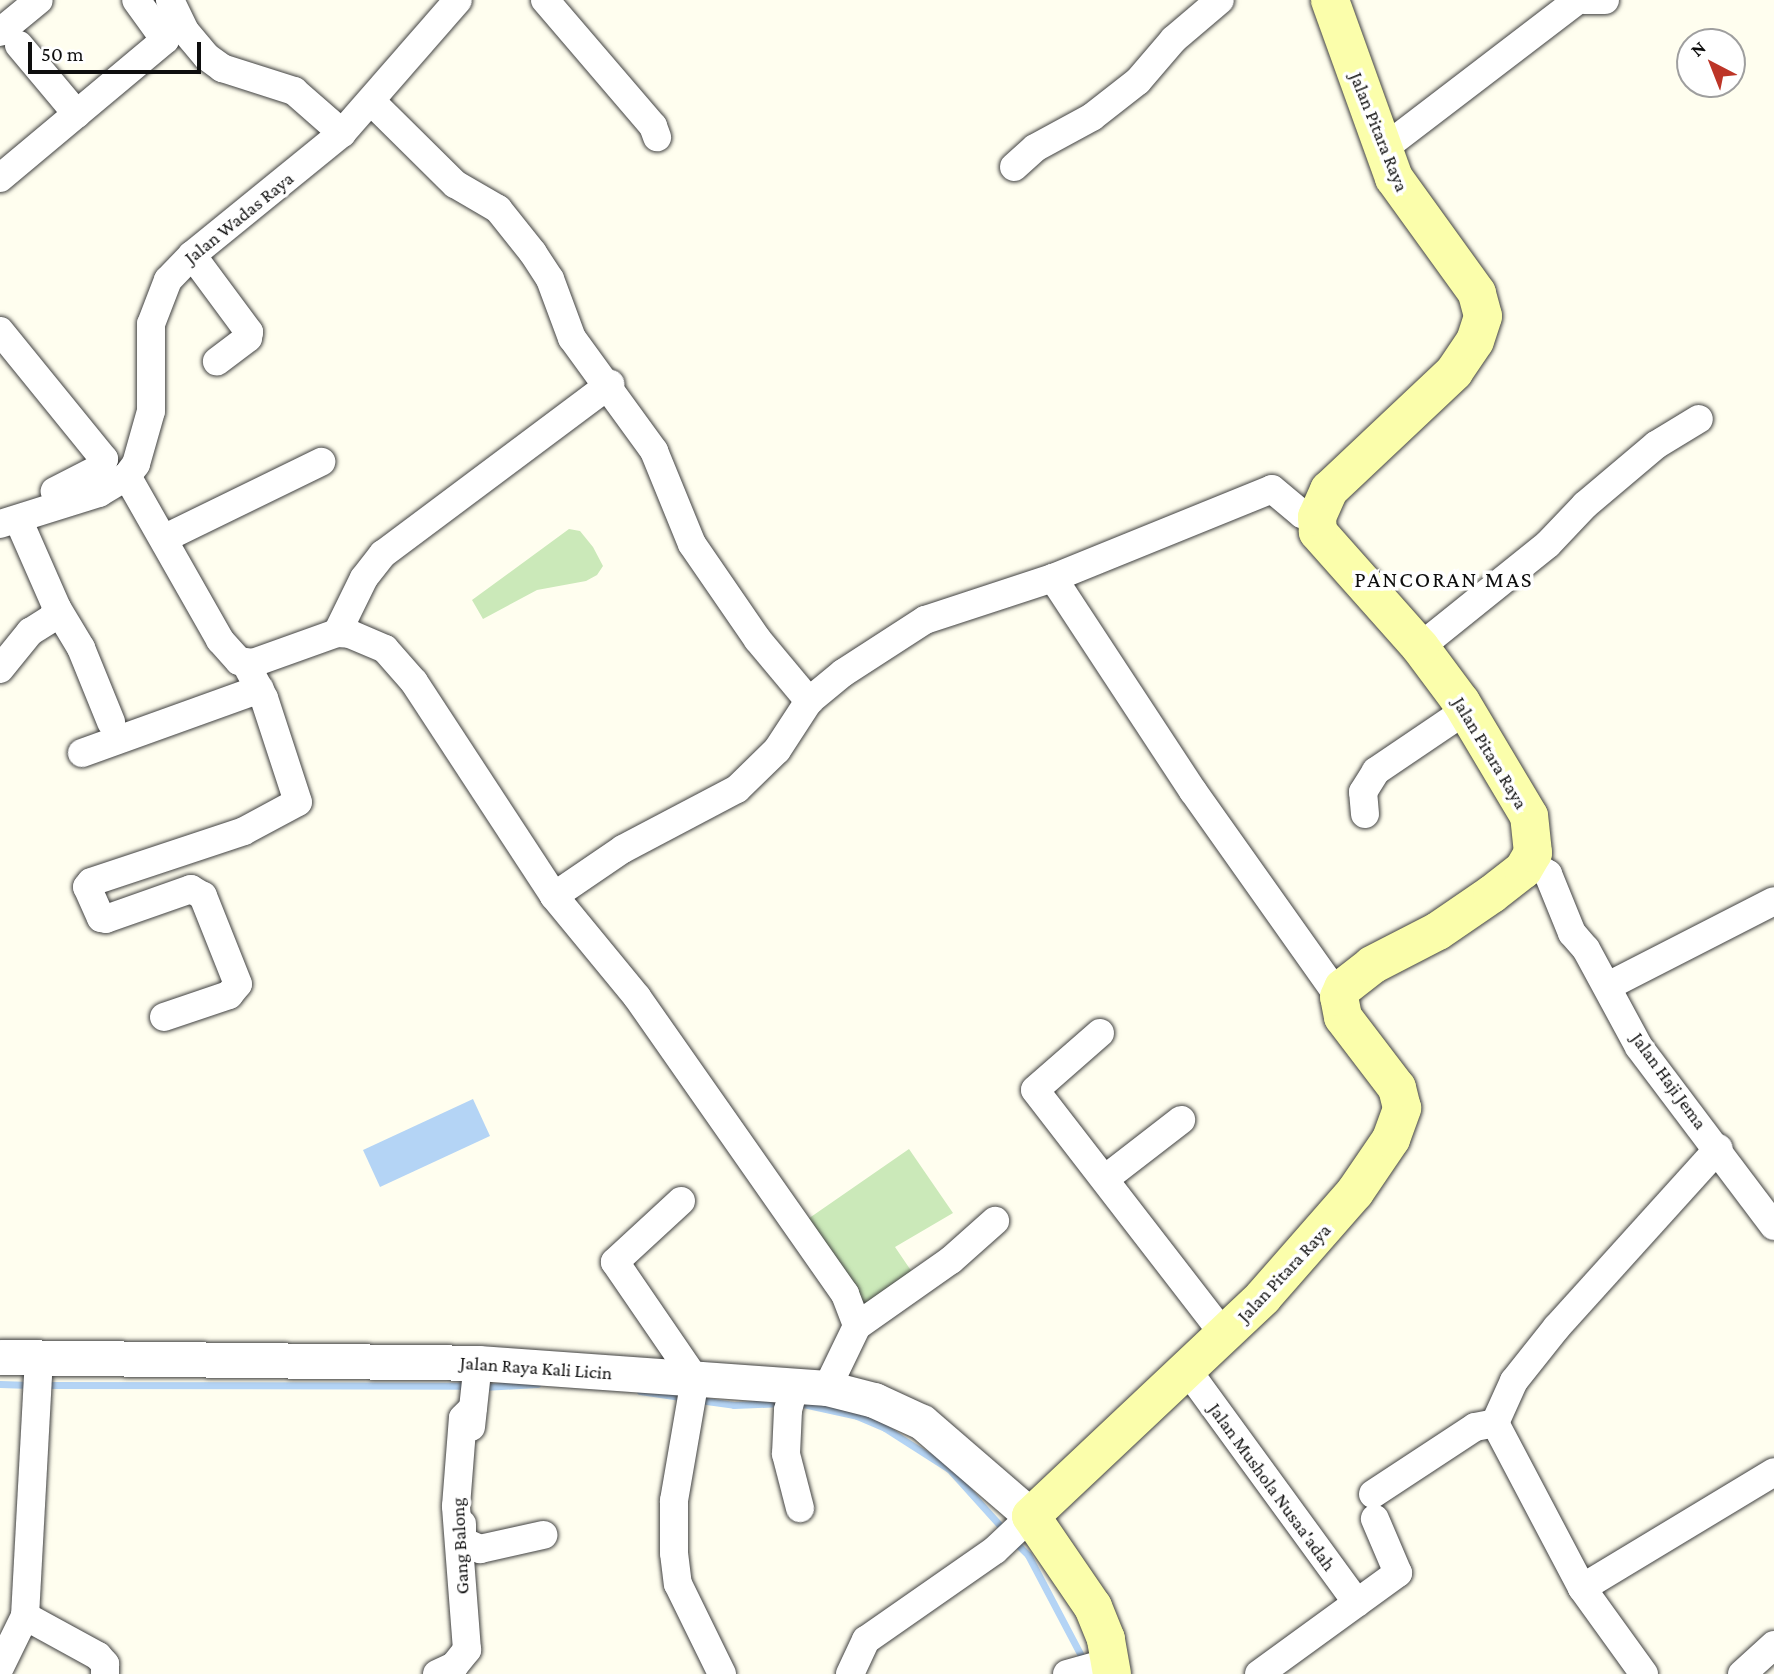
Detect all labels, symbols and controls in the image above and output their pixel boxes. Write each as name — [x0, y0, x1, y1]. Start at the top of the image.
scale bar — [32, 28, 205, 72]
north arrow — [1676, 28, 1746, 98]
text: N — [1686, 36, 1710, 61]
text: 50 m — [41, 42, 84, 66]
street label: Jalan Pitara Raya — [1345, 69, 1413, 195]
street label: Jalan Wadas Raya — [180, 167, 298, 269]
district label: PANCORAN MAS — [1356, 565, 1532, 593]
street label: Jalan Pitara Raya — [1448, 693, 1532, 813]
street label: Jalan Haji Jema — [1626, 1028, 1712, 1134]
street label: Jalan Pitara Raya — [1232, 1219, 1336, 1327]
street label: Jalan Raya Kali Licin — [459, 1351, 613, 1385]
street label: Jalan Mushola Nusaa'adah — [1203, 1399, 1341, 1575]
street label: Gang Balong — [446, 1497, 474, 1595]

